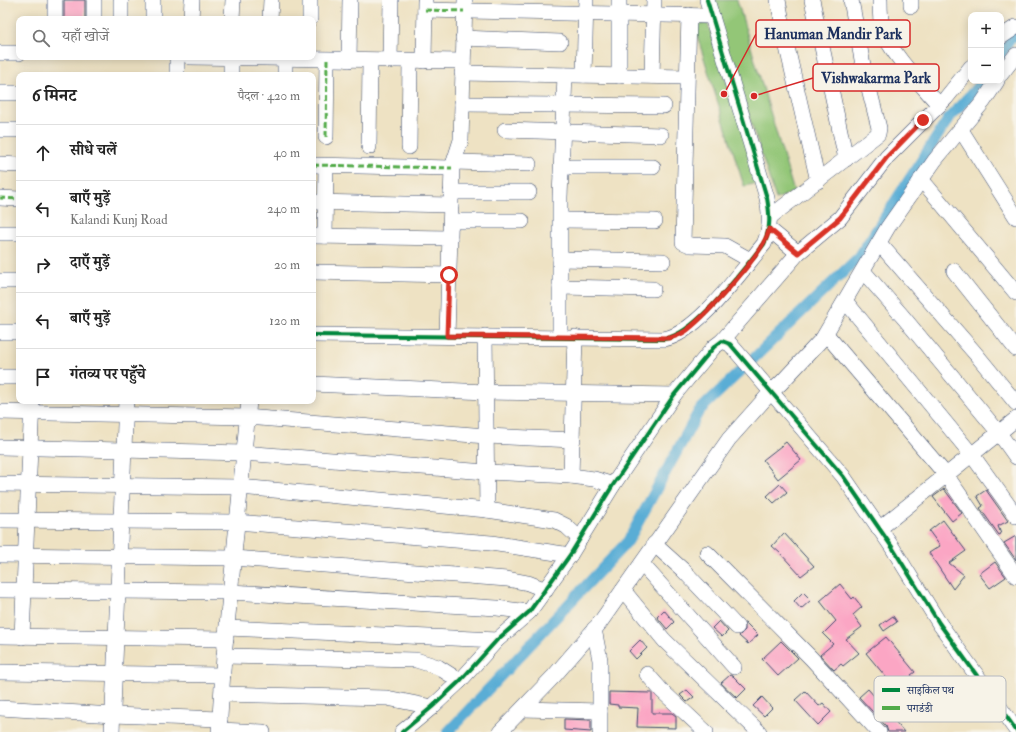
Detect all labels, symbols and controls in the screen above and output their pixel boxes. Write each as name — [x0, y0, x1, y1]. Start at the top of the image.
map controls — [968, 12, 1004, 84]
button: + — [968, 12, 1004, 48]
search box — [16, 16, 316, 60]
callout: Hanuman Mandir Park — [756, 20, 910, 47]
text: Hanuman Mandir Park — [764, 25, 903, 44]
icon: search — [30, 27, 52, 49]
text: यहाँ खोजें — [62, 27, 109, 46]
button: − — [968, 48, 1004, 84]
callout: Vishwakarma Park — [813, 64, 939, 91]
text: Vishwakarma Park — [820, 69, 932, 88]
text: 6 मिनट — [32, 85, 76, 106]
text: पैदल · 420 m — [238, 88, 300, 104]
route end — [914, 111, 932, 129]
text: सीधे चलें — [70, 141, 117, 160]
icon: ahead — [32, 142, 54, 164]
text: 40 m — [274, 145, 300, 161]
text: बाएँ मुड़ें — [70, 189, 110, 208]
icon: left — [32, 198, 54, 220]
text: 240 m — [267, 201, 300, 217]
text: Kalandi Kunj Road — [70, 212, 168, 228]
text: दाएँ मुड़ें — [70, 253, 110, 272]
icon: right — [32, 254, 54, 276]
text: 20 m — [274, 257, 300, 273]
route start — [440, 266, 458, 284]
text: बाएँ मुड़ें — [70, 309, 110, 328]
icon: left — [32, 310, 54, 332]
text: 120 m — [269, 313, 300, 329]
text: गंतव्य पर पहुँचे — [70, 365, 146, 384]
icon: arrive — [32, 366, 54, 388]
legend — [874, 676, 1006, 722]
text: साइकिल पथ — [906, 684, 955, 697]
text: पगडंडी — [906, 702, 934, 715]

